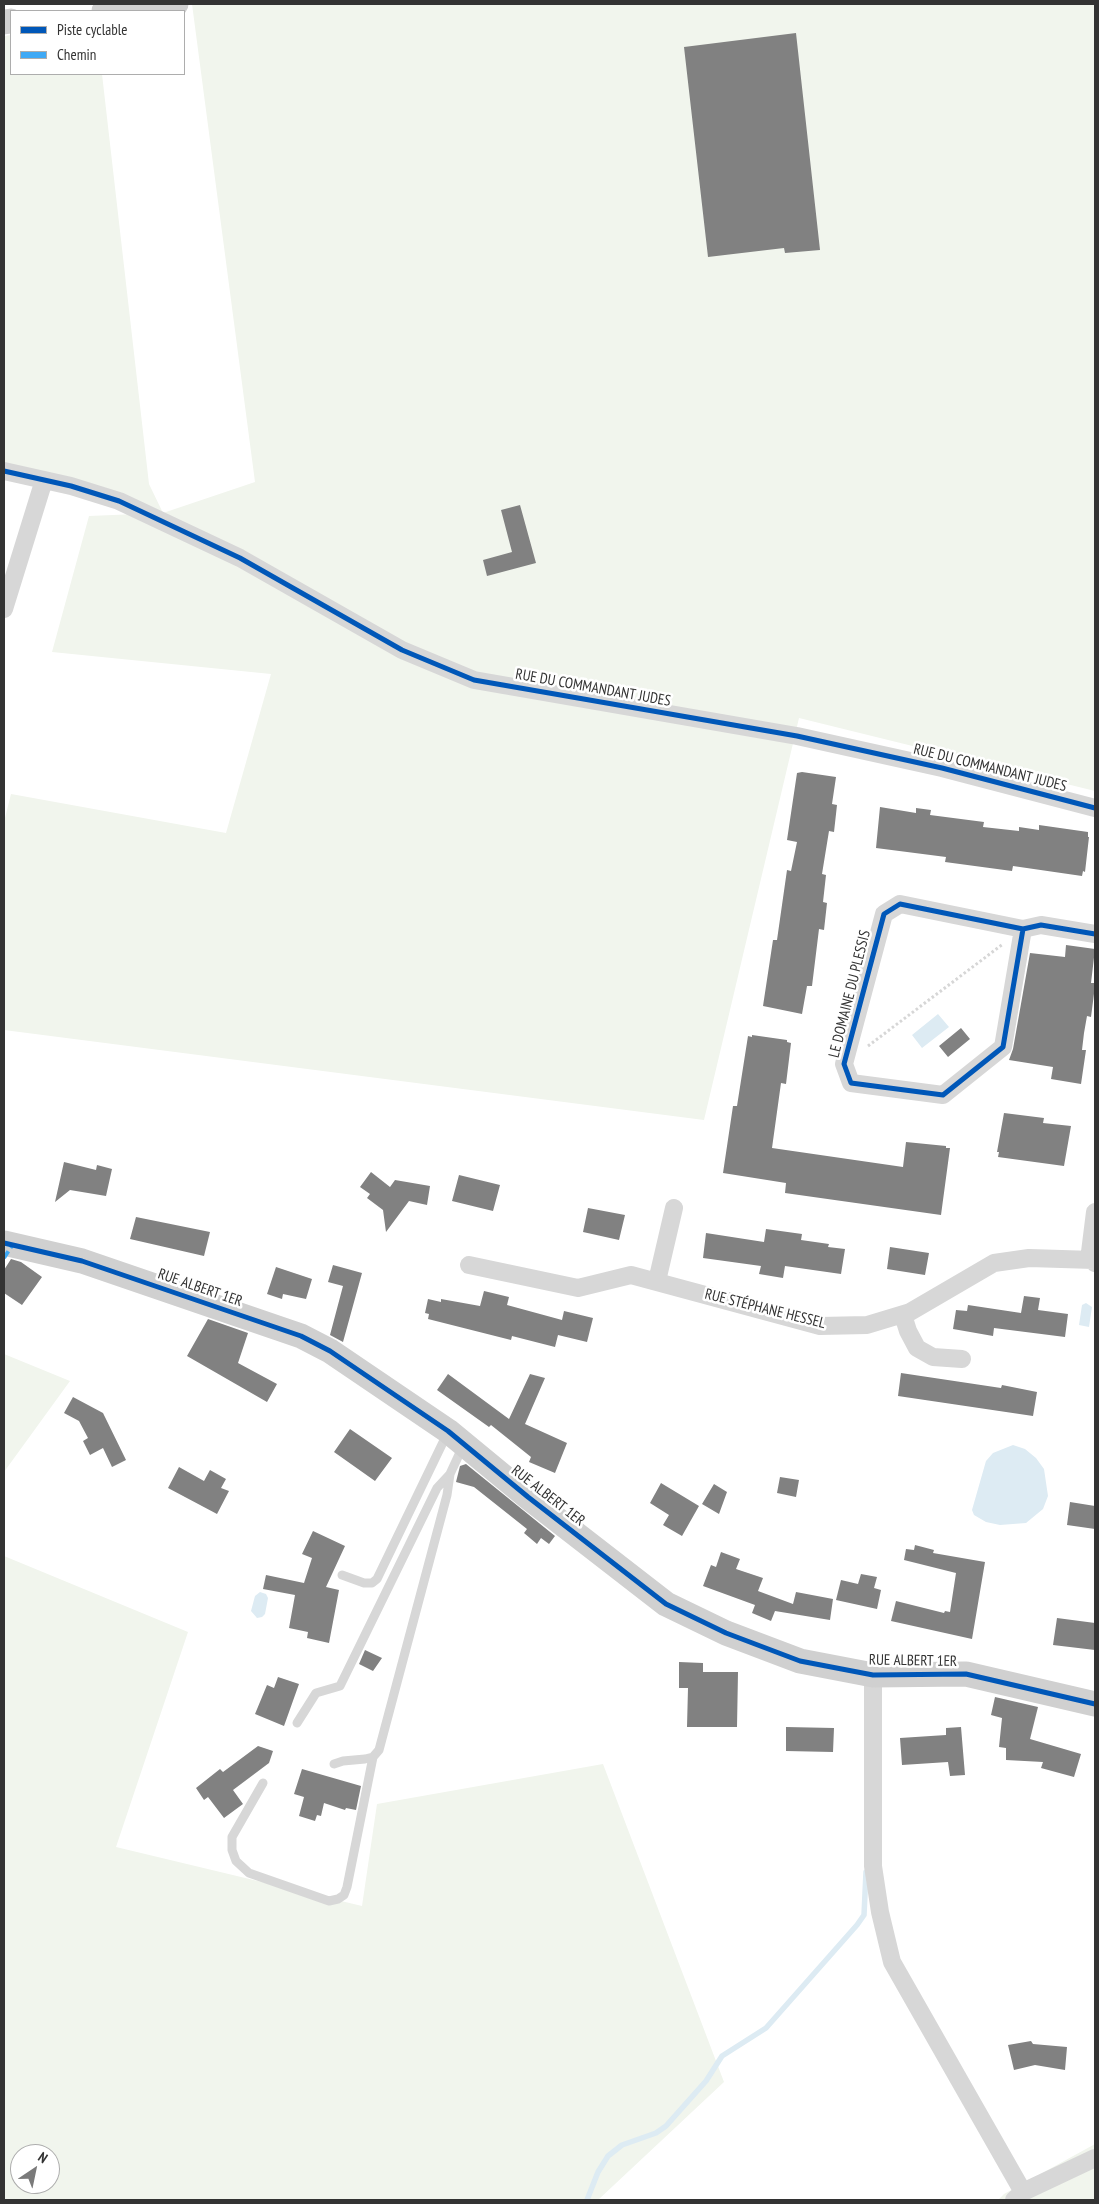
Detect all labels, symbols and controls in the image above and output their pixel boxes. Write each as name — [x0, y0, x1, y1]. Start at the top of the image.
legend — [10, 10, 185, 75]
text: Piste cyclable — [57, 20, 127, 39]
text: Chemin — [57, 45, 96, 64]
street label: RUE DU COMMANDANT JUDES — [514, 665, 672, 711]
street label: RUE DU COMMANDANT JUDES — [911, 740, 1069, 796]
street label: LE DOMAINE DU PLESSIS — [825, 928, 875, 1060]
street label: RUE ALBERT 1ER — [155, 1265, 245, 1311]
street label: RUE STÉPHANE HESSEL — [703, 1285, 827, 1333]
street label: RUE ALBERT 1ER — [508, 1462, 588, 1530]
street label: RUE ALBERT 1ER — [869, 1651, 957, 1671]
north arrow — [10, 2144, 60, 2194]
text: N — [35, 2148, 51, 2167]

